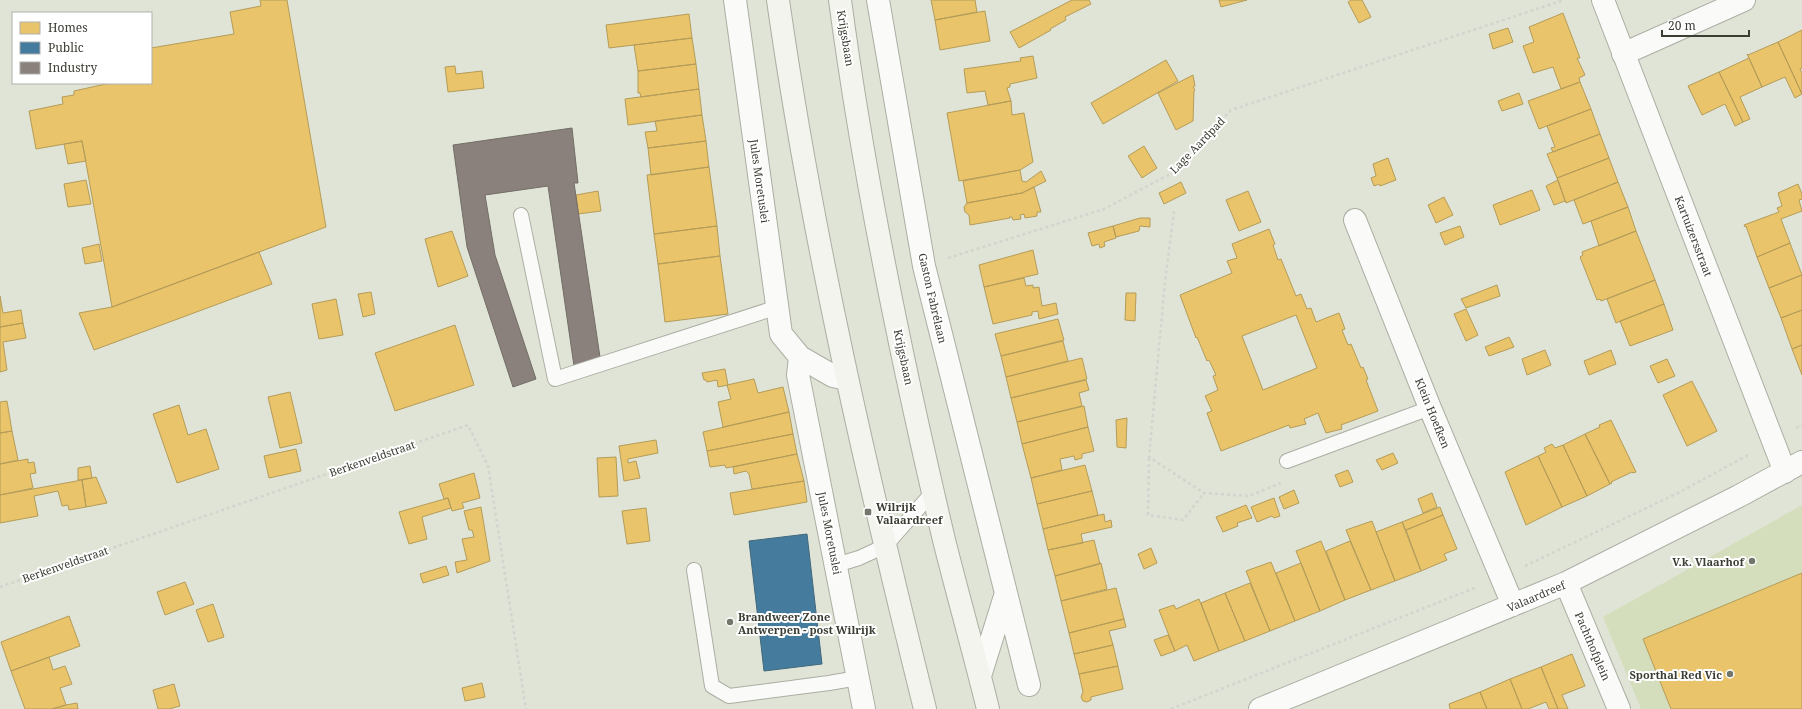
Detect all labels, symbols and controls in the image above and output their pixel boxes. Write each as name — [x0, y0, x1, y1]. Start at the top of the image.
street label: Krijgsbaan — [834, 9, 858, 67]
legend — [12, 12, 152, 84]
scale bar — [1662, 12, 1749, 38]
text: 20 m — [1668, 17, 1696, 34]
text: Homes — [48, 19, 88, 36]
text: Public — [48, 39, 84, 56]
text: Industry — [48, 59, 97, 76]
street label: Lage Aardpad — [1166, 113, 1228, 177]
street label: Jules Moretuslei — [747, 137, 773, 224]
street label: Kartuizersstraat — [1672, 194, 1716, 279]
street label: Gaston Fabrélaan — [915, 251, 951, 345]
street label: Krijgsbaan — [891, 328, 917, 386]
street label: Klein Hoefken — [1412, 376, 1454, 450]
street label: Berkenveldstraat — [327, 436, 417, 480]
street label: Jules Moretuslei — [814, 489, 846, 576]
place label: Wilrijk Valaardreef — [876, 499, 944, 527]
marker: Wilrijk Valaardreef — [863, 507, 873, 517]
street label: Berkenveldstraat — [20, 542, 110, 586]
place label: V.k. Vlaarhof — [1672, 554, 1746, 569]
marker: V.k. Vlaarhof — [1747, 556, 1757, 566]
street label: Valaardreef — [1505, 577, 1568, 615]
place label: Brandweer Zone Antwerpen - post Wilrijk — [738, 609, 876, 637]
street label: Pachthofplein — [1572, 609, 1614, 683]
marker: Brandweer Zone Antwerpen - post Wilrijk — [725, 617, 735, 627]
place label: Sporthal Red Vic — [1629, 667, 1722, 682]
marker: Sporthal Red Vic — [1725, 669, 1735, 679]

